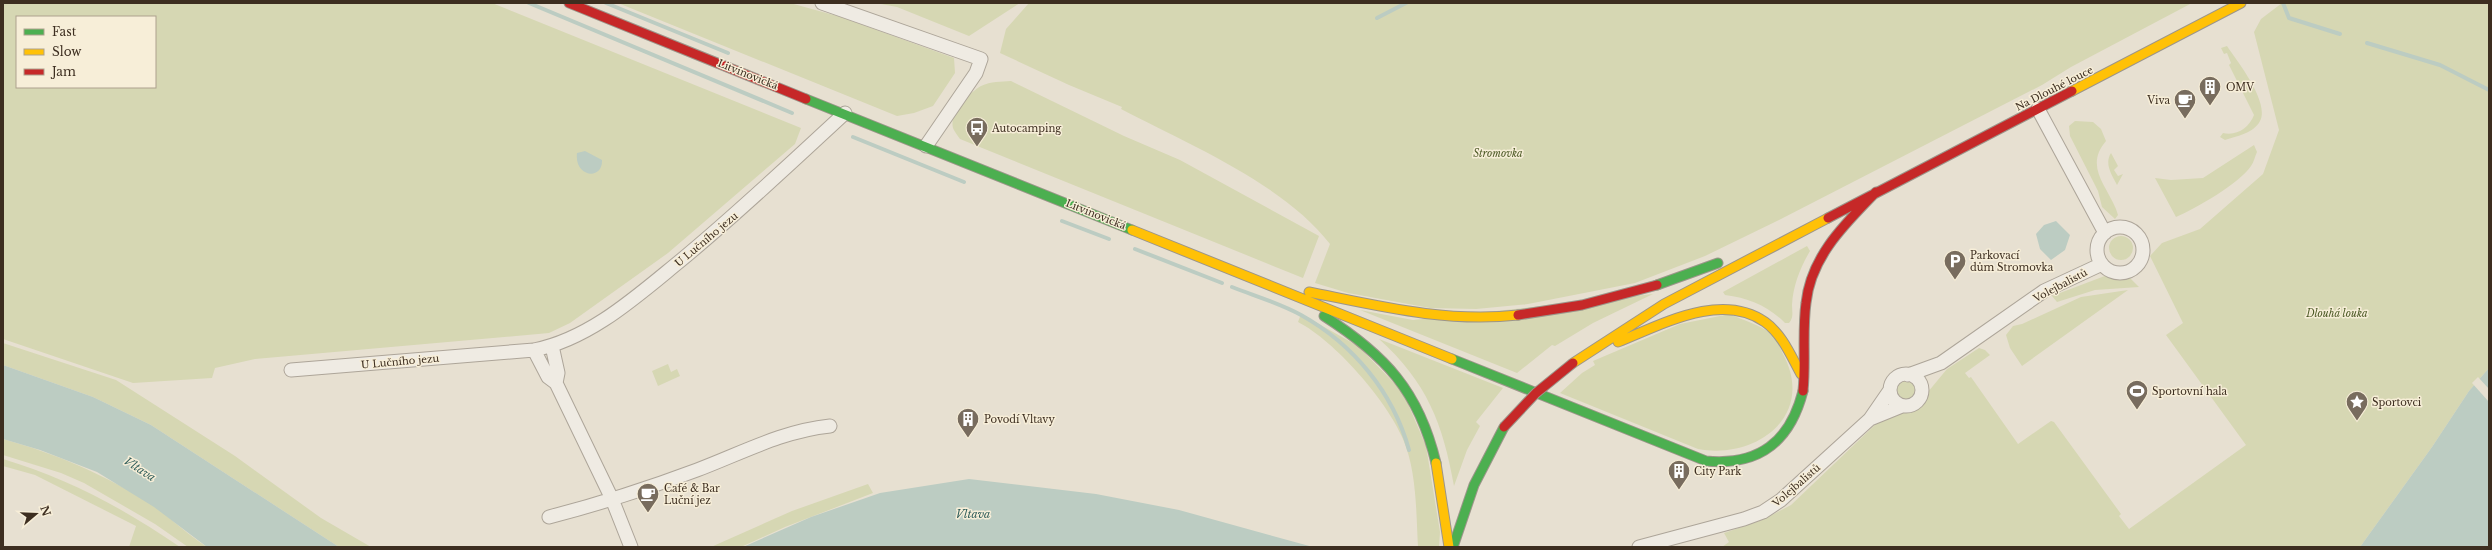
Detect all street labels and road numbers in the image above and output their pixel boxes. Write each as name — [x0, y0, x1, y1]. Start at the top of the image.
street label: Litvínovická — [716, 56, 780, 93]
street label: Na Dlouhé louce — [2013, 63, 2095, 114]
street label: Litvínovická — [1064, 196, 1128, 233]
street label: U Lučního jezu — [672, 209, 741, 270]
street label: Volejbalistů — [2030, 266, 2090, 306]
street label: U Lučního jezu — [360, 352, 440, 371]
street label: Volejbalistů — [1769, 461, 1823, 510]

